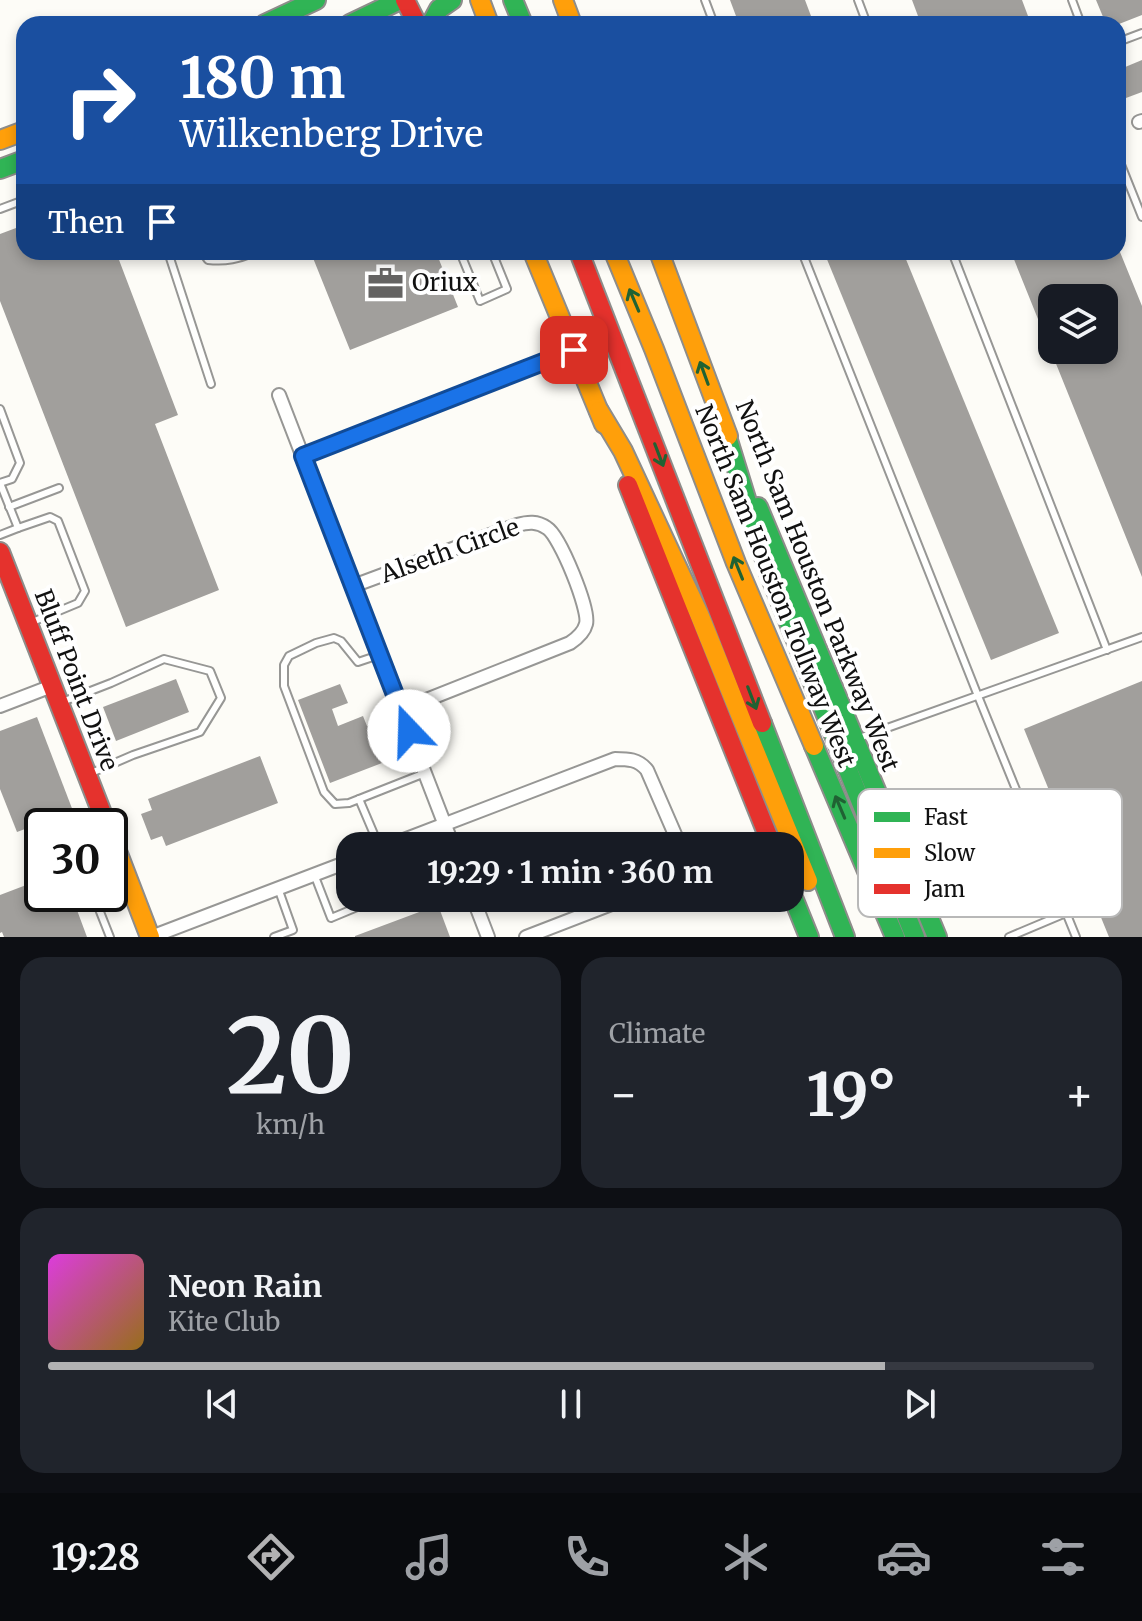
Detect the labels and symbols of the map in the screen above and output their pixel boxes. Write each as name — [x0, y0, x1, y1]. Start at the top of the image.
office icon: Oriux — [367, 264, 405, 302]
place label: Oriux — [412, 267, 478, 298]
one-way arrow — [625, 288, 640, 313]
pin — [540, 316, 608, 384]
one-way arrow — [696, 361, 711, 386]
street label: North Sam Houston Parkway West — [729, 396, 906, 776]
street label: North Sam Houston Tollway West — [688, 400, 863, 772]
one-way arrow — [652, 442, 667, 467]
street label: Alseth Circle — [375, 511, 523, 590]
one-way arrow — [730, 556, 745, 581]
street label: Bluff Point Drive — [28, 585, 125, 775]
one-way arrow — [746, 685, 761, 709]
position arrow — [367, 689, 451, 773]
legend — [858, 789, 1122, 917]
one-way arrow — [832, 795, 847, 820]
text: Fast — [924, 803, 968, 831]
speed limit sign: 30 — [24, 808, 128, 912]
text: Slow — [924, 839, 975, 867]
text: Jam — [923, 875, 965, 903]

